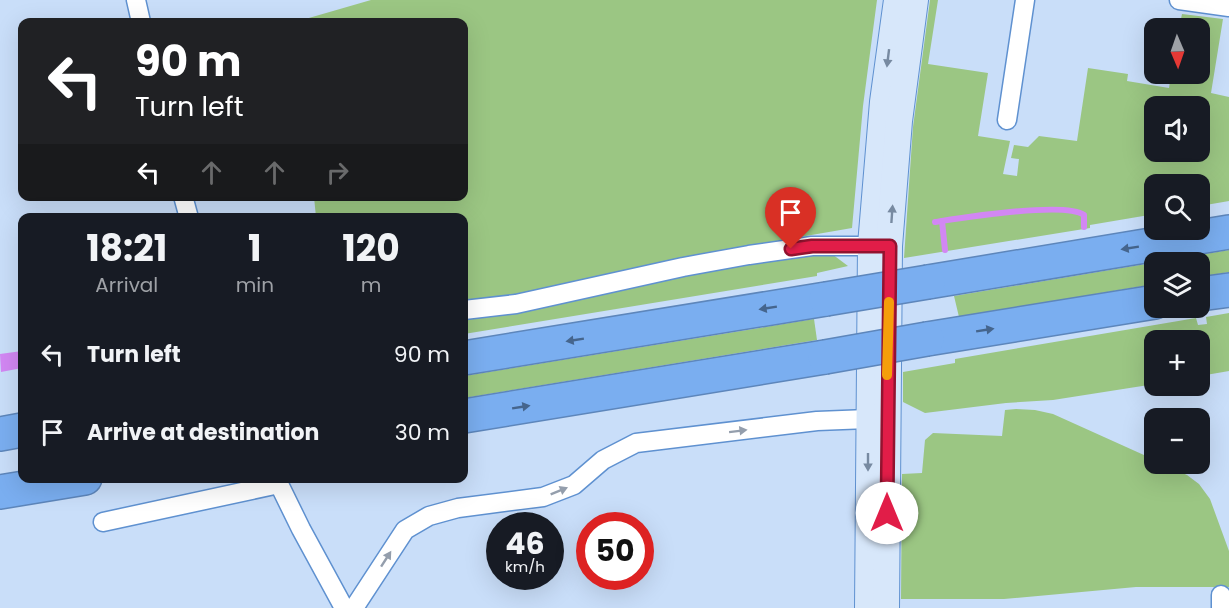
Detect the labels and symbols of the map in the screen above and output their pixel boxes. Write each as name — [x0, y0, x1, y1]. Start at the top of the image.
north arrow — [1144, 18, 1210, 84]
one-way arrow — [884, 49, 893, 68]
pin — [765, 187, 816, 249]
one-way arrow — [887, 204, 896, 223]
one-way arrow — [1120, 244, 1139, 253]
one-way arrow — [758, 304, 777, 313]
one-way arrow — [976, 325, 995, 334]
one-way arrow — [566, 336, 585, 345]
one-way arrow — [512, 402, 531, 411]
one-way arrow — [729, 426, 748, 435]
one-way arrow — [863, 453, 873, 472]
position arrow — [855, 481, 919, 545]
one-way arrow — [550, 486, 568, 496]
speed limit sign: 50 — [576, 512, 654, 590]
one-way arrow — [380, 551, 391, 567]

